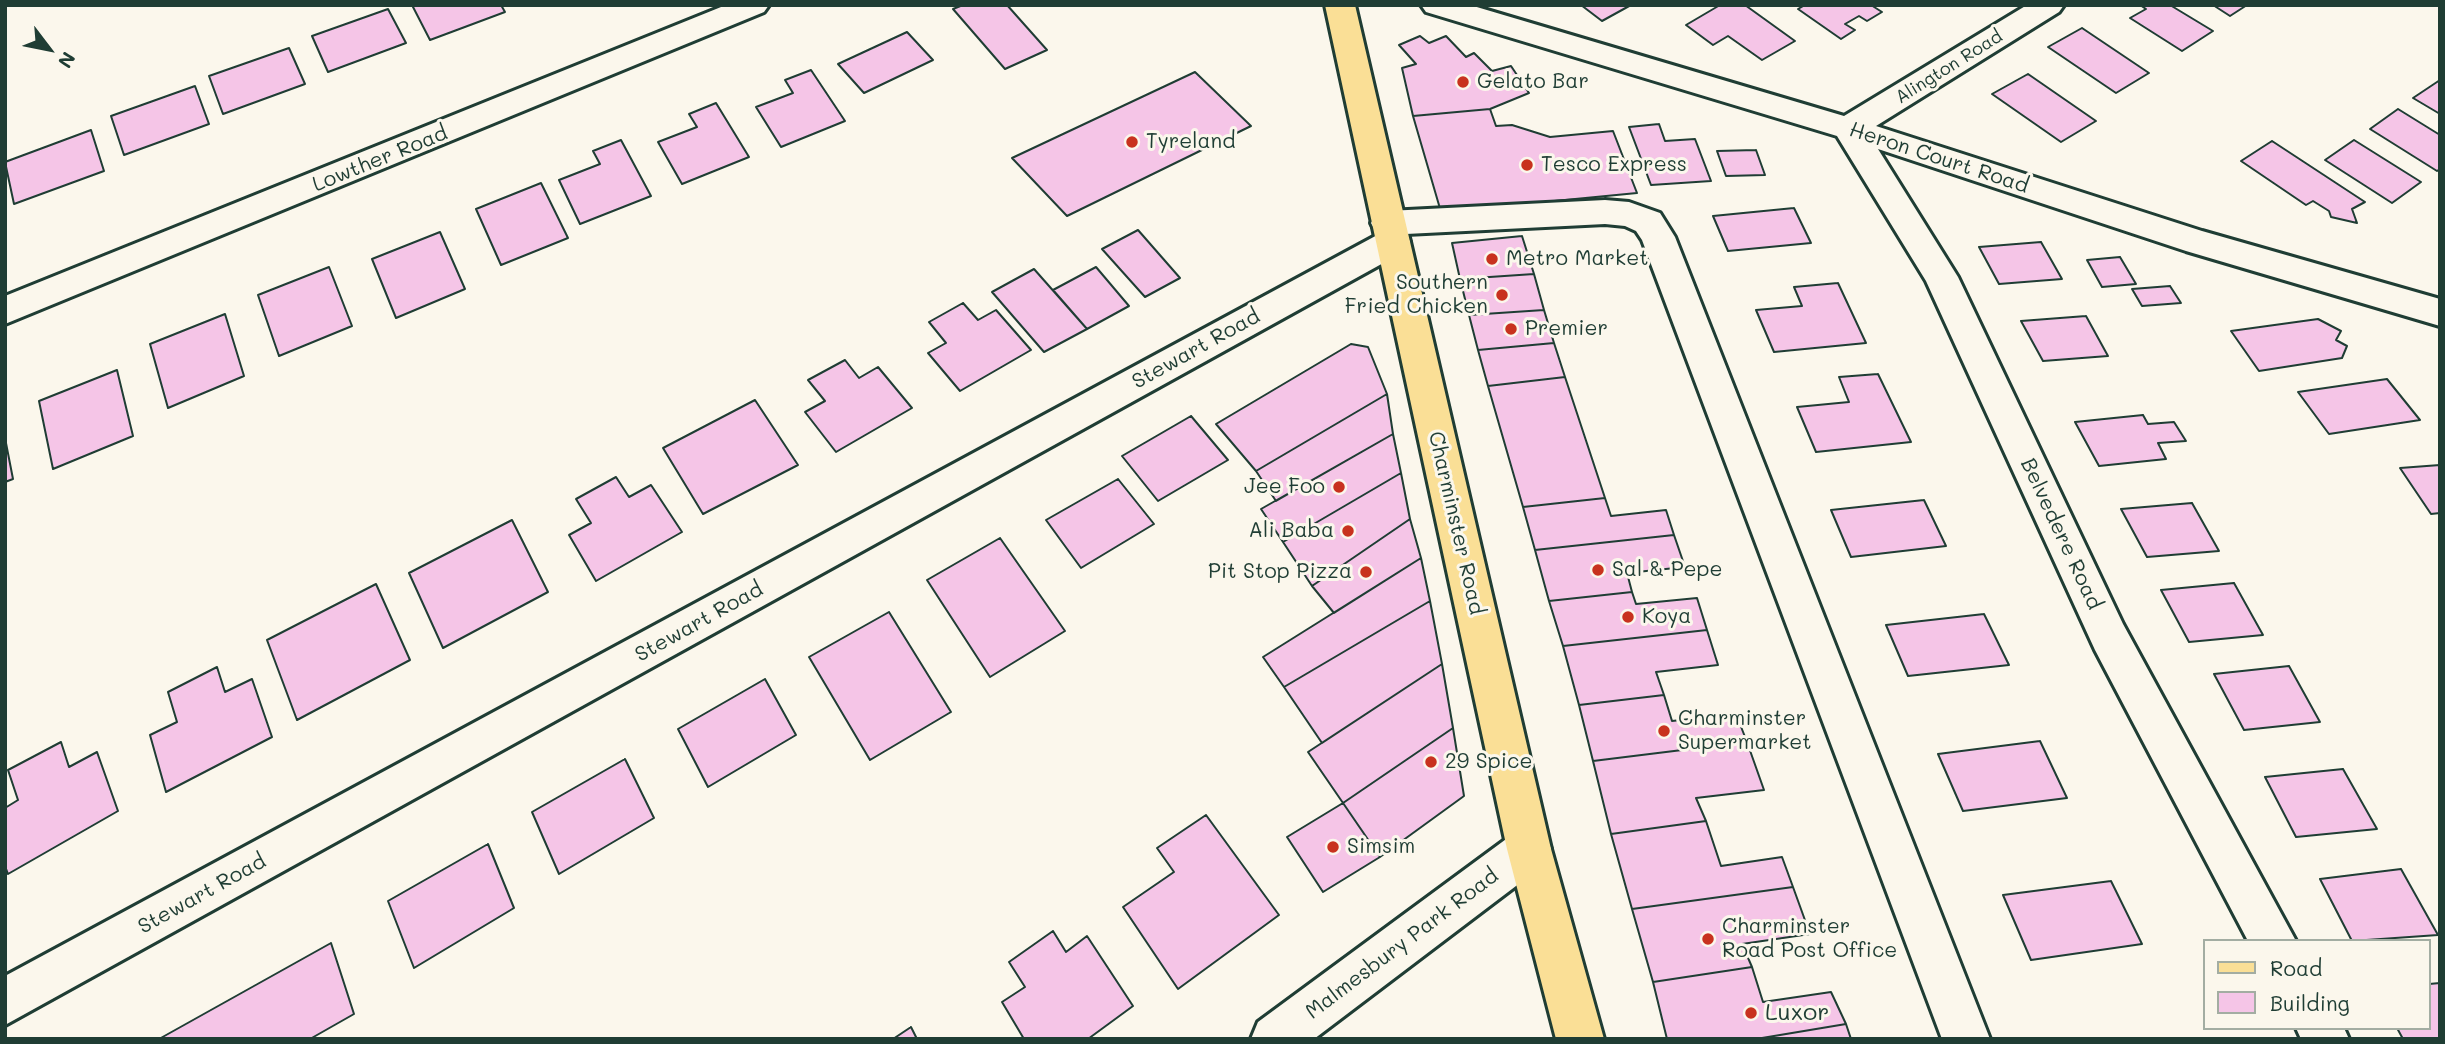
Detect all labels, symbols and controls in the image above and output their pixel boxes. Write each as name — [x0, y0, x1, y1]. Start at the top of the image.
north arrow — [14, 14, 84, 84]
street label: Alington Road — [1892, 26, 2006, 108]
text: N — [53, 48, 82, 73]
place label: Gelato Bar — [1477, 69, 1589, 95]
marker: Gelato Bar — [1455, 74, 1471, 90]
street label: Heron Court Road — [1846, 117, 2032, 199]
street label: Lowther Road — [309, 120, 451, 198]
place label: Tyreland — [1146, 129, 1236, 155]
marker: Tyreland — [1124, 134, 1140, 150]
place label: Tesco Express — [1541, 152, 1687, 178]
marker: Tesco Express — [1519, 157, 1535, 173]
place label: Metro Market — [1506, 246, 1648, 272]
marker: Metro Market — [1484, 251, 1500, 267]
place label: Southern Fried Chicken — [1345, 270, 1488, 320]
marker: Southern Fried Chicken — [1494, 287, 1510, 303]
street label: Stewart Road — [1128, 303, 1264, 395]
place label: Premier — [1525, 316, 1608, 342]
marker: Premier — [1503, 321, 1519, 337]
street label: Charminster Road — [1423, 429, 1489, 617]
street label: Belvedere Road — [2015, 454, 2107, 614]
place label: Jee Foo — [1244, 474, 1325, 500]
marker: Jee Foo — [1331, 479, 1347, 495]
place label: Ali Baba — [1248, 518, 1334, 544]
marker: Ali Baba — [1340, 523, 1356, 539]
place label: Sal & Pepe — [1612, 557, 1723, 583]
place label: Pit Stop Pizza — [1208, 559, 1352, 585]
marker: Sal & Pepe — [1590, 562, 1606, 578]
marker: Pit Stop Pizza — [1358, 564, 1374, 580]
street label: Stewart Road — [631, 576, 767, 668]
place label: Koya — [1642, 604, 1691, 630]
marker: Koya — [1620, 609, 1636, 625]
place label: Charminster Supermarket — [1678, 706, 1812, 756]
marker: Charminster Supermarket — [1656, 723, 1672, 739]
place label: 29 Spice — [1445, 749, 1532, 775]
marker: 29 Spice — [1423, 754, 1439, 770]
place label: Simsim — [1347, 834, 1415, 860]
marker: Simsim — [1325, 839, 1341, 855]
street label: Stewart Road — [134, 848, 270, 940]
street label: Malmesbury Park Road — [1301, 863, 1503, 1025]
place label: Charminster Road Post Office — [1722, 914, 1897, 964]
marker: Charminster Road Post Office — [1700, 931, 1716, 947]
legend — [2204, 939, 2431, 1030]
text: Road — [2270, 954, 2322, 981]
text: Building — [2270, 989, 2350, 1016]
place label: Luxor — [1765, 999, 1829, 1027]
marker: Luxor — [1743, 1005, 1759, 1021]

